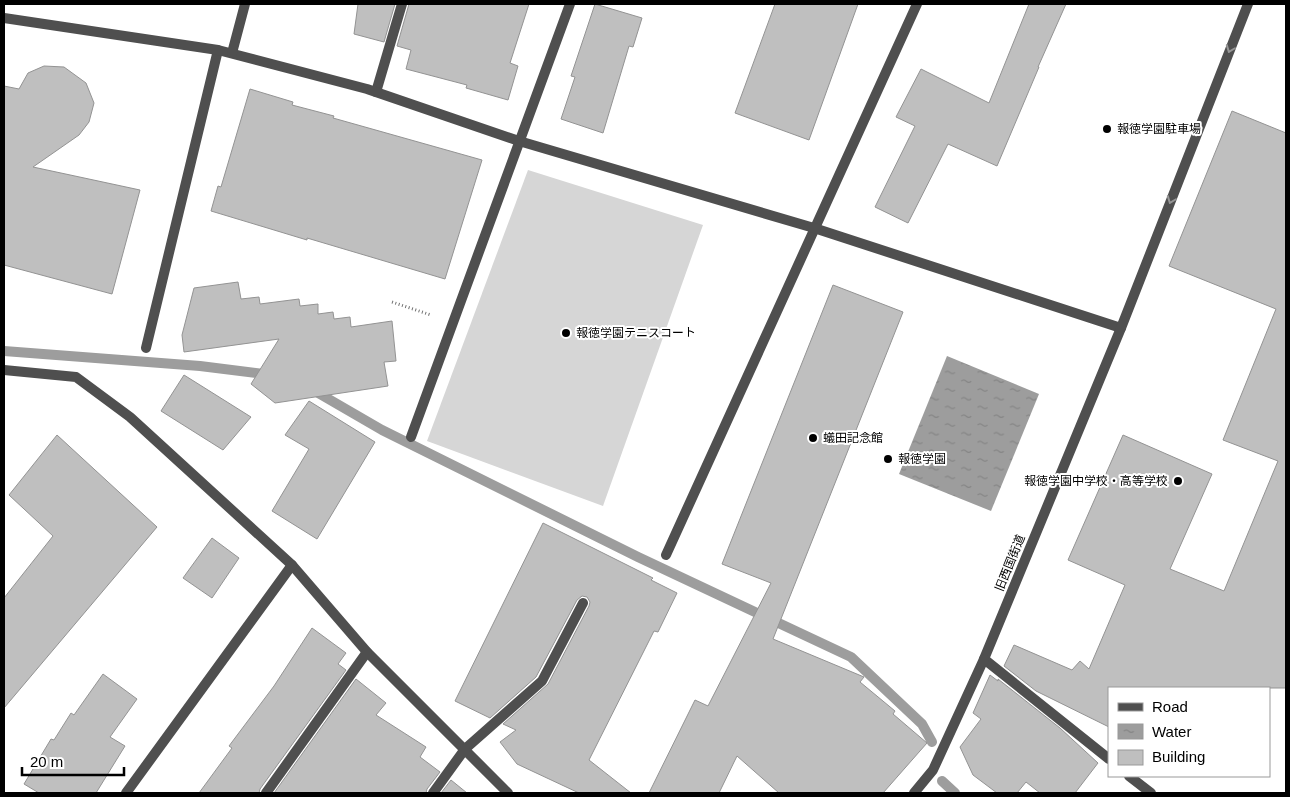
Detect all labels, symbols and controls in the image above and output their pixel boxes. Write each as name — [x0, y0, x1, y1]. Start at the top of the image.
one-way arrow — [1226, 44, 1236, 53]
place label: 報徳学園駐車場 — [1117, 122, 1201, 136]
marker: 報徳学園駐車場 — [1101, 123, 1113, 135]
one-way arrow — [1167, 196, 1177, 204]
place label: 報徳学園テニスコート — [576, 326, 696, 340]
marker: 報徳学園テニスコート — [560, 327, 572, 339]
place label: 蟻田記念館 — [823, 431, 883, 445]
marker: 蟻田記念館 — [807, 432, 819, 444]
place label: 報徳学園 — [898, 452, 946, 466]
marker: 報徳学園 — [882, 453, 894, 465]
place label: 報徳学園中学校・高等学校 — [1024, 474, 1168, 488]
marker: 報徳学園中学校・高等学校 — [1172, 475, 1184, 487]
street label: 旧西国街道 — [992, 533, 1028, 593]
legend — [1108, 687, 1270, 777]
text: Road — [1152, 698, 1188, 715]
text: Water — [1152, 723, 1191, 740]
scale bar — [22, 744, 125, 776]
text: Building — [1152, 748, 1205, 765]
text: 20 m — [30, 753, 63, 770]

